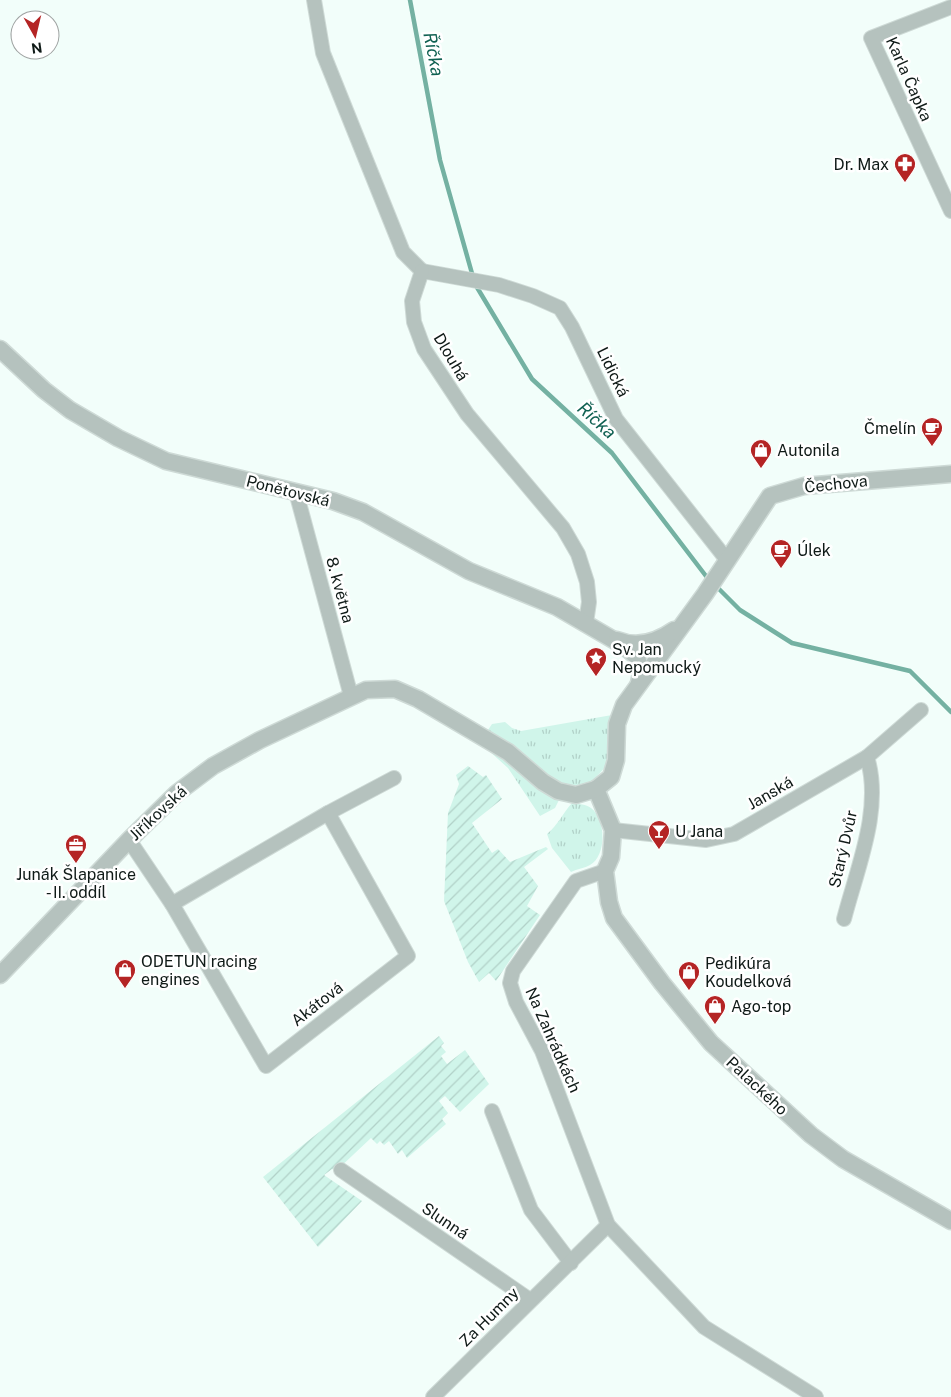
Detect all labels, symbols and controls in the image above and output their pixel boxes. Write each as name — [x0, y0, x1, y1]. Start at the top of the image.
north arrow — [10, 10, 60, 60]
water label: Říčka — [419, 30, 449, 78]
street label: Karla Čapka — [882, 33, 937, 124]
text: N — [30, 39, 43, 57]
pharmacy icon: Dr. Max — [893, 152, 917, 183]
place label: Dr. Max — [834, 155, 889, 174]
street label: Dlouhá — [429, 330, 473, 384]
street label: Lidická — [593, 344, 633, 400]
water label: Říčka — [573, 397, 621, 443]
cafe icon: Čmelín — [920, 416, 944, 447]
place label: Čmelín — [864, 418, 916, 438]
shop icon: Autonila — [749, 438, 773, 469]
place label: Autonila — [777, 441, 839, 460]
street label: Čechova — [803, 470, 869, 497]
street label: Ponětovská — [244, 471, 332, 511]
cafe icon: Úlek — [769, 538, 793, 569]
place label: Úlek — [797, 540, 831, 560]
street label: 8. května — [322, 555, 358, 625]
place label: Sv. Jan Nepomucký — [612, 640, 702, 677]
place icon: Sv. Jan Nepomucký — [584, 646, 608, 677]
street label: Janská — [744, 772, 796, 814]
street label: Jiříkovská — [125, 782, 191, 844]
street label: Starý Dvůr — [825, 808, 861, 890]
bar icon: U Jana — [647, 819, 671, 850]
place label: U Jana — [675, 822, 723, 841]
office icon: Junák Šlapanice - II. oddíl — [64, 833, 88, 864]
place label: Junák Šlapanice - II. oddíl — [16, 864, 136, 902]
place label: ODETUN racing engines — [141, 952, 257, 989]
place label: Pedikúra Koudelková — [705, 954, 791, 991]
shop icon: ODETUN racing engines — [113, 958, 137, 989]
shop icon: Pedikúra Koudelková — [677, 960, 701, 991]
street label: Akátová — [287, 978, 347, 1030]
street label: Na Zahrádkách — [521, 985, 585, 1095]
shop icon: Ago-top — [703, 994, 727, 1025]
place label: Ago-top — [731, 997, 791, 1016]
street label: Palackého — [722, 1053, 792, 1119]
street label: Slunná — [418, 1199, 472, 1243]
street label: Za Humny — [455, 1283, 523, 1351]

